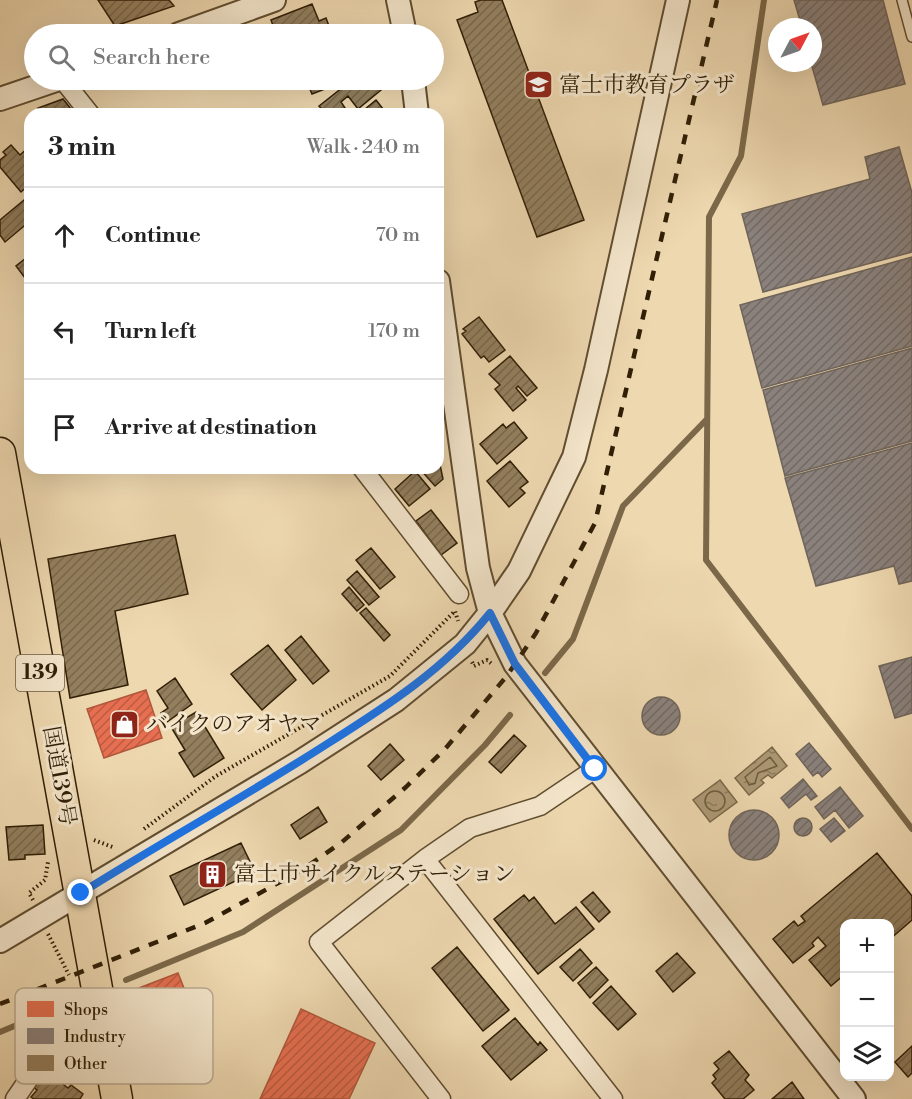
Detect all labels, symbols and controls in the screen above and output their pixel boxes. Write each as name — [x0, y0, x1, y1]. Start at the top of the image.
north arrow — [768, 18, 822, 72]
search box — [24, 24, 444, 90]
icon: search — [45, 41, 78, 74]
text: Search here — [93, 44, 210, 71]
school or university icon: 富士市教育プラザ — [522, 69, 554, 101]
place label: 富士市教育プラザ — [559, 72, 735, 99]
text: 3 min — [48, 131, 116, 163]
text: Walk · 240 m — [307, 135, 420, 160]
icon: ahead — [48, 219, 81, 252]
text: Continue — [105, 222, 201, 249]
text: 70 m — [376, 223, 420, 248]
icon: left — [48, 315, 81, 348]
text: Turn left — [105, 318, 196, 345]
text: 170 m — [368, 319, 420, 344]
icon: arrive — [48, 411, 81, 444]
text: Arrive at destination — [105, 414, 317, 441]
road number: 139 — [16, 655, 64, 691]
shop icon: バイクのアオヤマ — [109, 708, 141, 740]
place label: バイクのアオヤマ — [146, 711, 321, 738]
street label: 国道139号 — [37, 724, 81, 828]
route start — [581, 755, 607, 781]
building icon: 富士市サイクルステーション — [197, 858, 229, 890]
place label: 富士市サイクルステーション — [234, 861, 515, 888]
route end — [67, 879, 93, 905]
map controls — [840, 919, 894, 1081]
button: + — [840, 919, 894, 973]
button: − — [840, 973, 894, 1027]
legend — [15, 988, 213, 1084]
text: Shops — [64, 1000, 108, 1020]
text: Industry — [64, 1027, 126, 1047]
button: layers — [840, 1027, 894, 1081]
text: Other — [64, 1054, 107, 1074]

